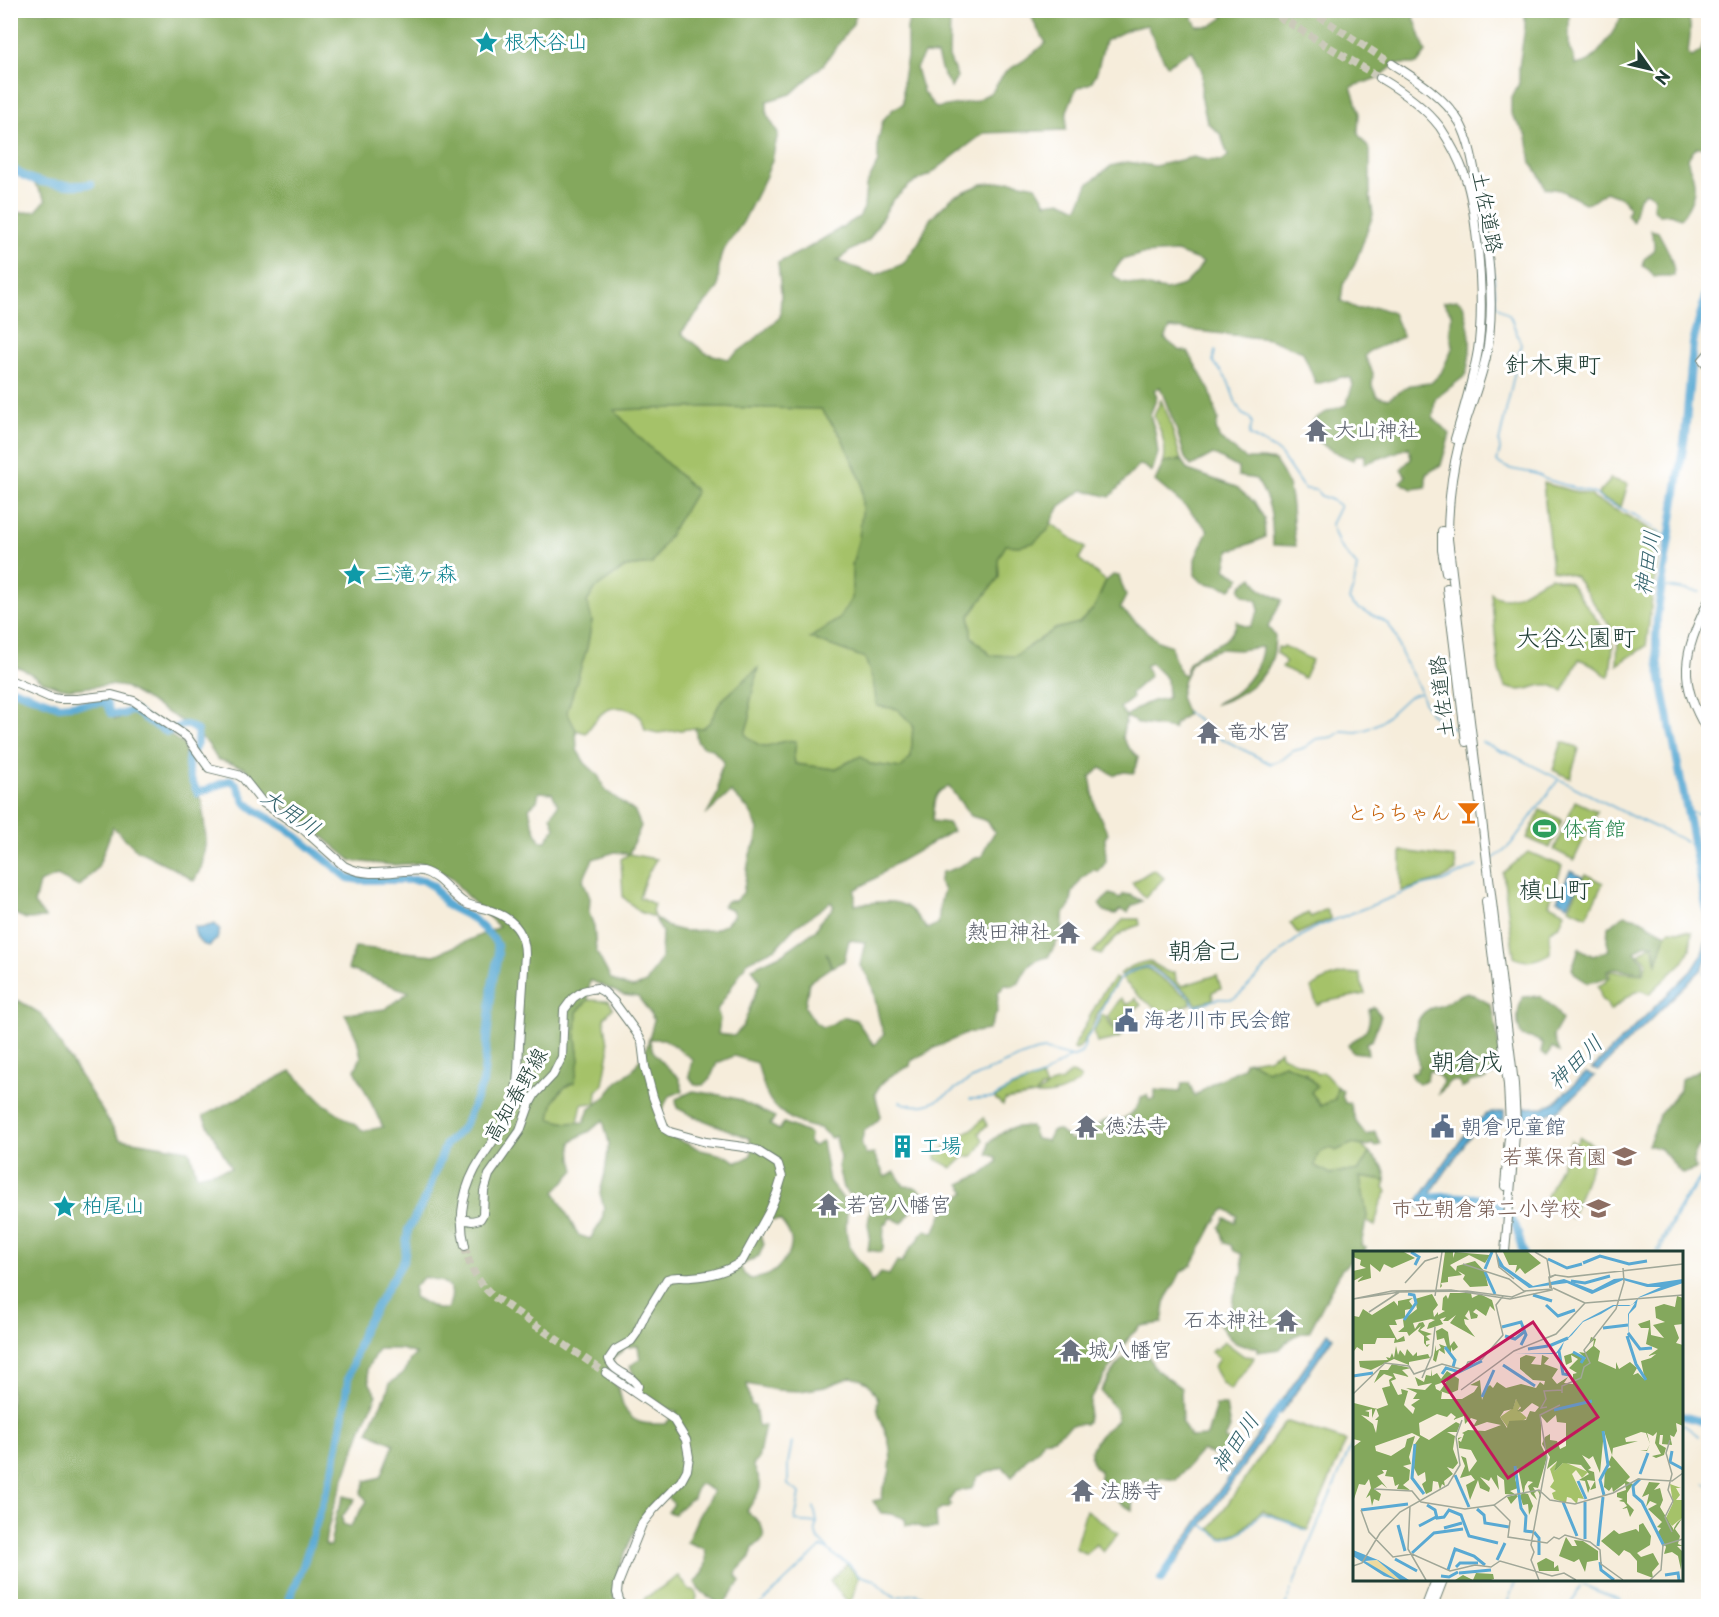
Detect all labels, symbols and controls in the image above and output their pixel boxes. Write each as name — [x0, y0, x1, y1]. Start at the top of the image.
place label: 根木谷山 — [504, 24, 588, 56]
place icon: 根木谷山 — [473, 29, 499, 55]
north arrow — [1620, 39, 1680, 99]
text: N — [1650, 66, 1677, 90]
street label: 土佐道路 — [1465, 167, 1513, 256]
district label: 針木東町 — [1505, 345, 1601, 381]
place label: 大山神社 — [1335, 412, 1419, 444]
temple icon: 大山神社 — [1304, 417, 1330, 443]
water label: 神田川 — [1624, 528, 1667, 598]
place label: 三滝ヶ森 — [373, 556, 457, 588]
place icon: 三滝ヶ森 — [342, 561, 368, 587]
district label: 大谷公園町 — [1516, 618, 1636, 654]
street label: 土佐道路 — [1419, 654, 1461, 741]
place label: 竜水宮 — [1227, 714, 1290, 746]
temple icon: 竜水宮 — [1196, 719, 1222, 745]
water label: 大用川 — [255, 778, 328, 843]
place label: とらちゃん — [1347, 795, 1451, 827]
bar icon: とらちゃん — [1456, 800, 1482, 826]
place label: 体育館 — [1563, 811, 1626, 843]
sports icon: 体育館 — [1532, 816, 1558, 842]
district label: 槙山町 — [1519, 870, 1591, 906]
place label: 熱田神社 — [967, 914, 1051, 946]
temple icon: 熱田神社 — [1056, 919, 1082, 945]
district label: 朝倉己 — [1168, 931, 1240, 967]
place label: 海老川市民会館 — [1144, 1002, 1291, 1034]
public building icon: 海老川市民会館 — [1113, 1007, 1139, 1033]
water label: 神田川 — [1539, 1026, 1609, 1096]
street label: 高知春野線 — [474, 1041, 554, 1147]
district label: 朝倉戊 — [1431, 1042, 1503, 1078]
place label: 徳法寺 — [1105, 1108, 1168, 1140]
place label: 朝倉児童館 — [1461, 1109, 1566, 1141]
temple icon: 徳法寺 — [1074, 1113, 1100, 1139]
public building icon: 朝倉児童館 — [1430, 1114, 1456, 1140]
place label: 工場 — [920, 1128, 962, 1160]
building icon: 工場 — [889, 1133, 915, 1159]
place label: 若葉保育園 — [1502, 1139, 1607, 1171]
school or university icon: 若葉保育園 — [1612, 1144, 1638, 1170]
place label: 若宮八幡宮 — [846, 1187, 951, 1219]
place label: 柏尾山 — [82, 1188, 145, 1220]
place label: 市立朝倉第二小学校 — [1392, 1191, 1581, 1223]
temple icon: 若宮八幡宮 — [815, 1192, 841, 1218]
place icon: 柏尾山 — [51, 1193, 77, 1219]
school or university icon: 市立朝倉第二小学校 — [1586, 1196, 1612, 1222]
inset map — [1353, 1251, 1683, 1581]
place label: 石本神社 — [1184, 1302, 1268, 1334]
temple icon: 石本神社 — [1273, 1307, 1299, 1333]
place label: 城八幡宮 — [1088, 1332, 1172, 1364]
temple icon: 城八幡宮 — [1057, 1337, 1083, 1363]
water label: 神田川 — [1202, 1406, 1266, 1479]
place label: 法勝寺 — [1100, 1473, 1163, 1505]
temple icon: 法勝寺 — [1069, 1478, 1095, 1504]

